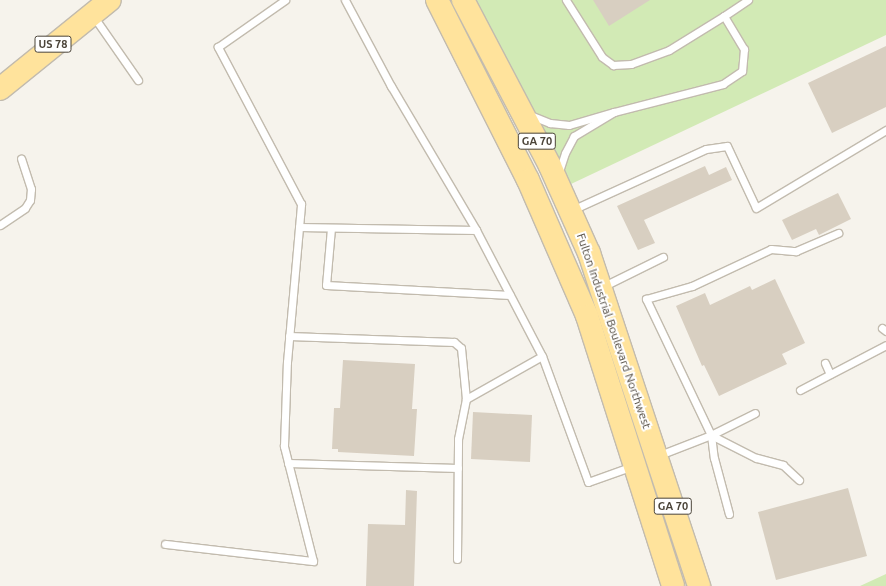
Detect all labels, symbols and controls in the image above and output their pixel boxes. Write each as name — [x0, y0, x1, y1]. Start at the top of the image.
road number: US 78 — [34, 35, 72, 53]
road number: GA 70 — [517, 132, 557, 150]
street label: Fulton Industrial Boulevard Northwest — [574, 231, 654, 431]
road number: GA 70 — [653, 497, 693, 515]

